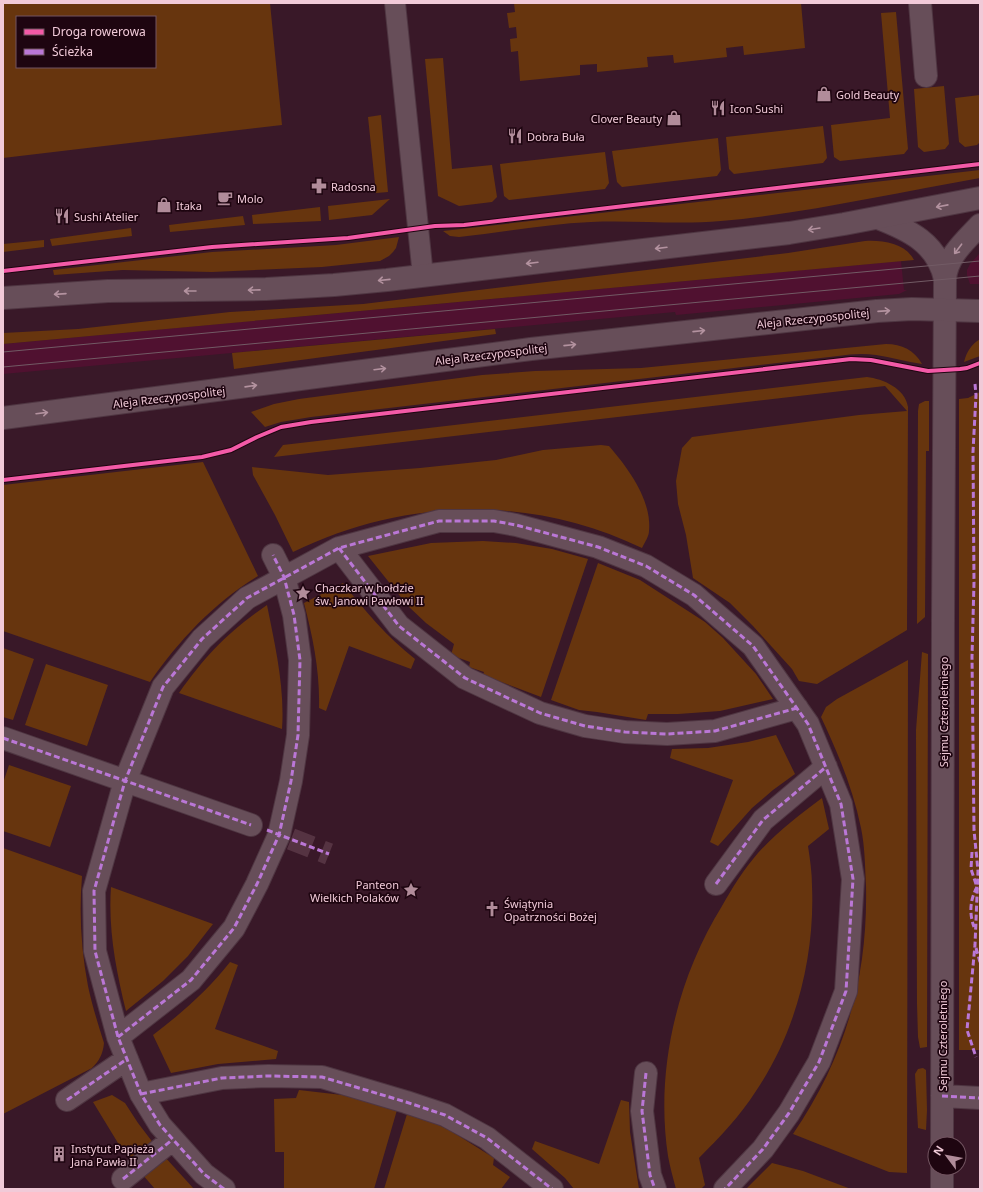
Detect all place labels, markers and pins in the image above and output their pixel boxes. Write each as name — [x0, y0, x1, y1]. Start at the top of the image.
shop icon: Gold Beauty — [815, 85, 833, 103]
place label: Gold Beauty — [836, 87, 899, 102]
restaurant icon: Icon Sushi — [709, 99, 727, 117]
place label: Icon Sushi — [730, 101, 783, 116]
shop icon: Clover Beauty — [665, 109, 683, 127]
place label: Clover Beauty — [591, 111, 662, 126]
restaurant icon: Dobra Buła — [506, 127, 524, 145]
place label: Dobra Buła — [527, 129, 585, 144]
pharmacy icon: Radosna — [310, 177, 328, 195]
place label: Radosna — [331, 179, 376, 194]
cafe icon: Molo — [216, 189, 234, 207]
place label: Molo — [237, 191, 263, 206]
shop icon: Itaka — [155, 196, 173, 214]
place label: Itaka — [176, 198, 202, 213]
restaurant icon: Sushi Atelier — [53, 207, 71, 225]
place label: Sushi Atelier — [74, 209, 139, 224]
place label: Chaczkar w hołdzie św. Janowi Pawłowi II — [315, 580, 424, 608]
place icon: Chaczkar w hołdzie św. Janowi Pawłowi II — [294, 584, 312, 602]
place label: Panteon Wielkich Polaków — [310, 877, 399, 905]
place icon: Panteon Wielkich Polaków — [402, 881, 420, 899]
place label: Świątynia Opatrzności Bożej — [504, 896, 597, 924]
church icon: Świątynia Opatrzności Bożej — [483, 900, 501, 918]
place label: Instytut Papieża Jana Pawła II — [70, 1141, 154, 1169]
building icon: Instytut Papieża Jana Pawła II — [50, 1145, 68, 1163]

